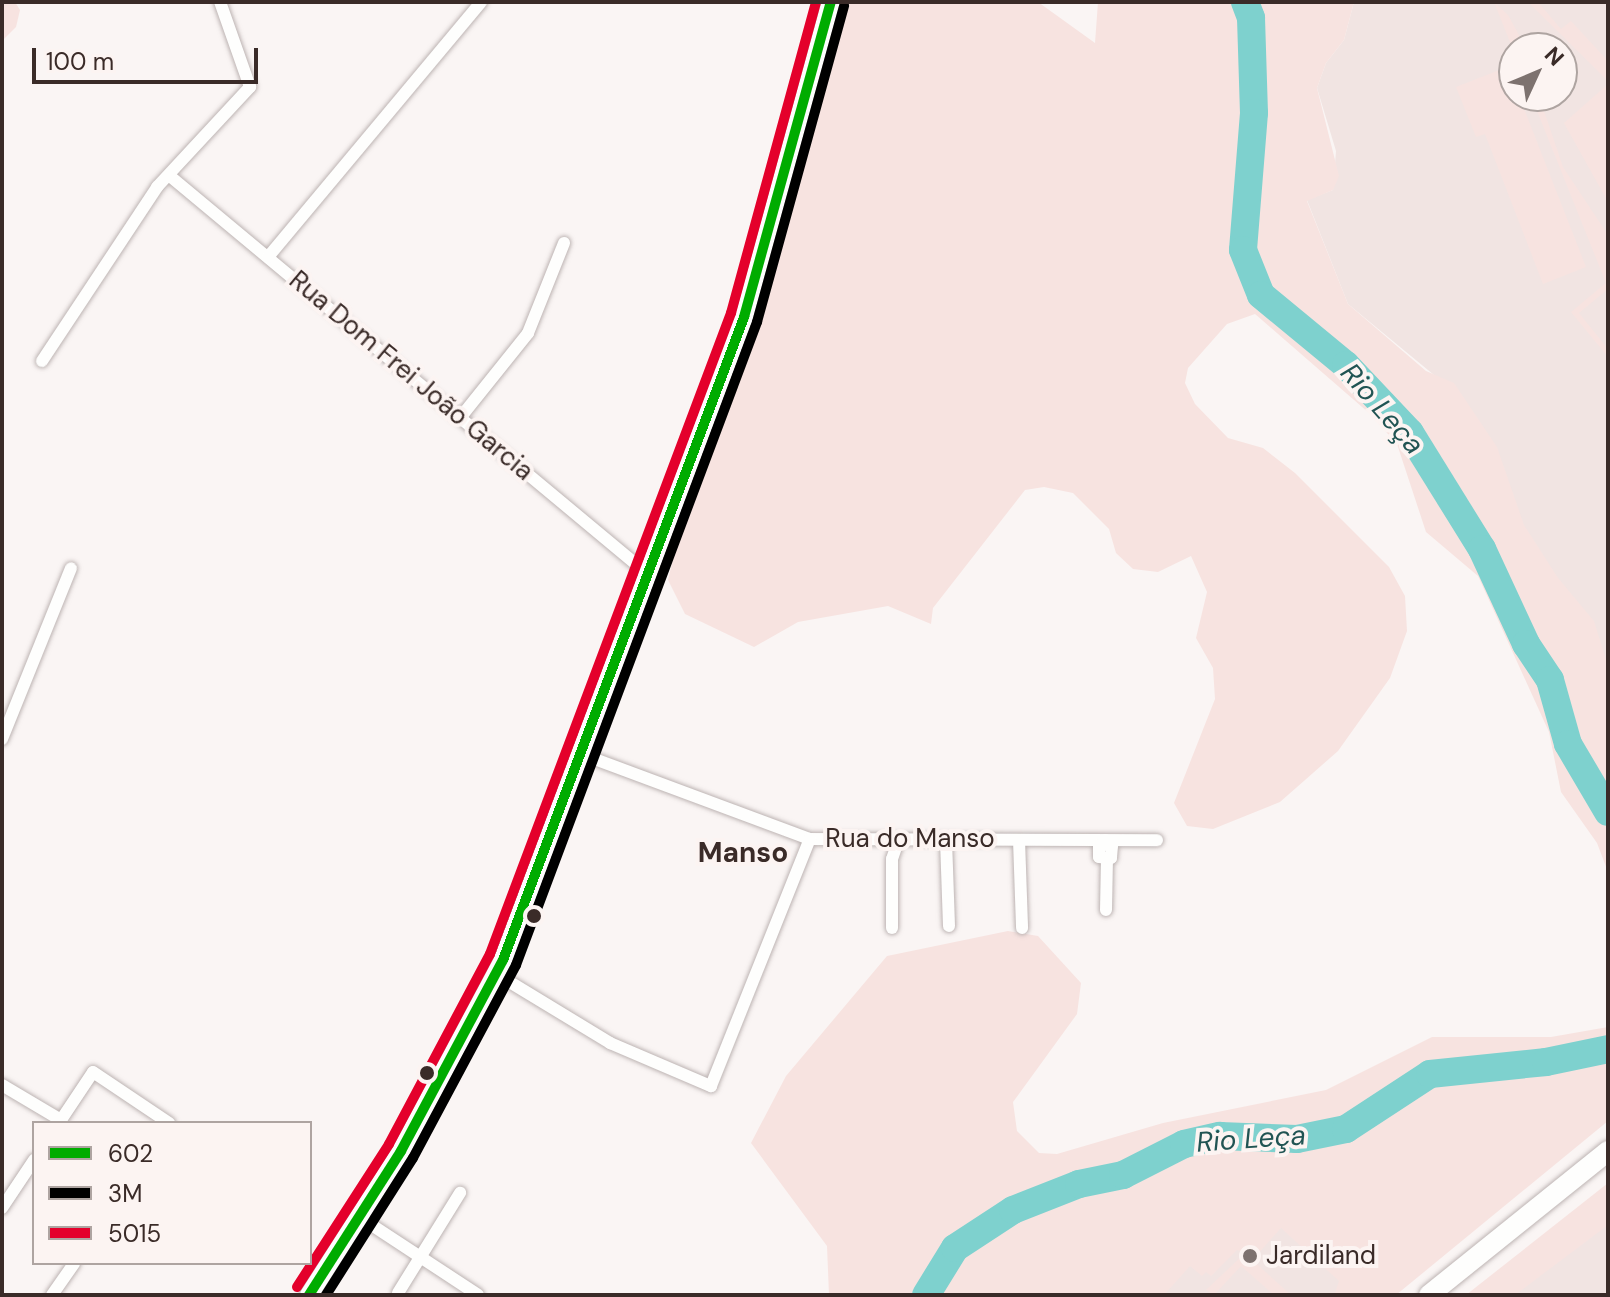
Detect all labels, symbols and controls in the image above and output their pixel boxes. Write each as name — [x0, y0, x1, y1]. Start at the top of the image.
scale bar — [36, 32, 262, 82]
north arrow — [1498, 32, 1578, 112]
text: N — [1538, 41, 1570, 72]
text: 100 m — [46, 46, 114, 77]
street label: Rua Dom Frei João Garcia — [283, 265, 539, 487]
water label: Rio Leça — [1333, 357, 1431, 461]
street label: Rua do Manso — [825, 823, 995, 855]
district label: Manso — [698, 836, 788, 870]
unlabelled marker — [526, 908, 542, 924]
unlabelled marker — [419, 1065, 435, 1081]
water label: Rio Leça — [1195, 1118, 1307, 1160]
legend — [32, 1121, 312, 1265]
text: 602 — [108, 1138, 153, 1169]
text: 3M — [108, 1178, 142, 1209]
text: 5015 — [108, 1218, 161, 1249]
place label: Jardiland — [1266, 1240, 1376, 1272]
marker: Jardiland — [1241, 1247, 1259, 1265]

